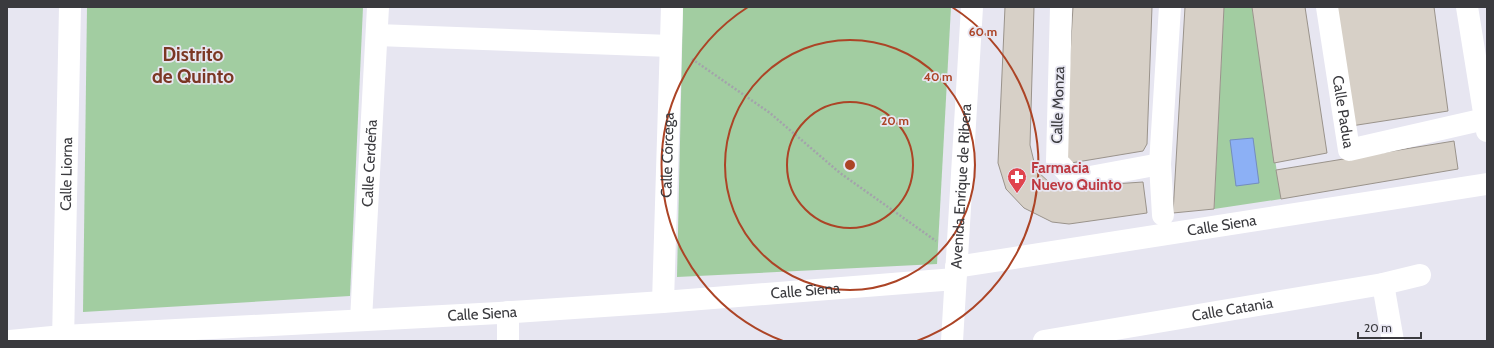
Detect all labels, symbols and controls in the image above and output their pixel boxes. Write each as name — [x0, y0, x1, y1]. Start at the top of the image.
text: 60 m — [969, 24, 997, 39]
district label: Distrito de Quinto — [152, 43, 234, 88]
street label: Calle Monza — [1048, 65, 1068, 144]
text: 40 m — [923, 69, 953, 84]
street label: Calle Padua — [1329, 74, 1358, 150]
street label: Avenida Enrique de Ribera — [947, 102, 975, 269]
street label: Calle Córcega — [657, 111, 678, 198]
text: 20 m — [881, 113, 909, 128]
street label: Calle Cerdeña — [358, 118, 381, 207]
street label: Calle Liorna — [57, 136, 76, 211]
centre of rings — [843, 158, 857, 172]
place label: Farmacia Nuevo Quinto — [1031, 159, 1122, 194]
pharmacy icon: Farmacia Nuevo Quinto — [1006, 166, 1028, 194]
street label: Calle Siena — [1186, 211, 1258, 240]
street label: Calle Siena — [770, 279, 842, 302]
street label: Calle Catania — [1190, 294, 1275, 325]
street label: Calle Siena — [447, 303, 518, 325]
scale bar — [1358, 314, 1421, 340]
text: 20 m — [1364, 320, 1392, 335]

